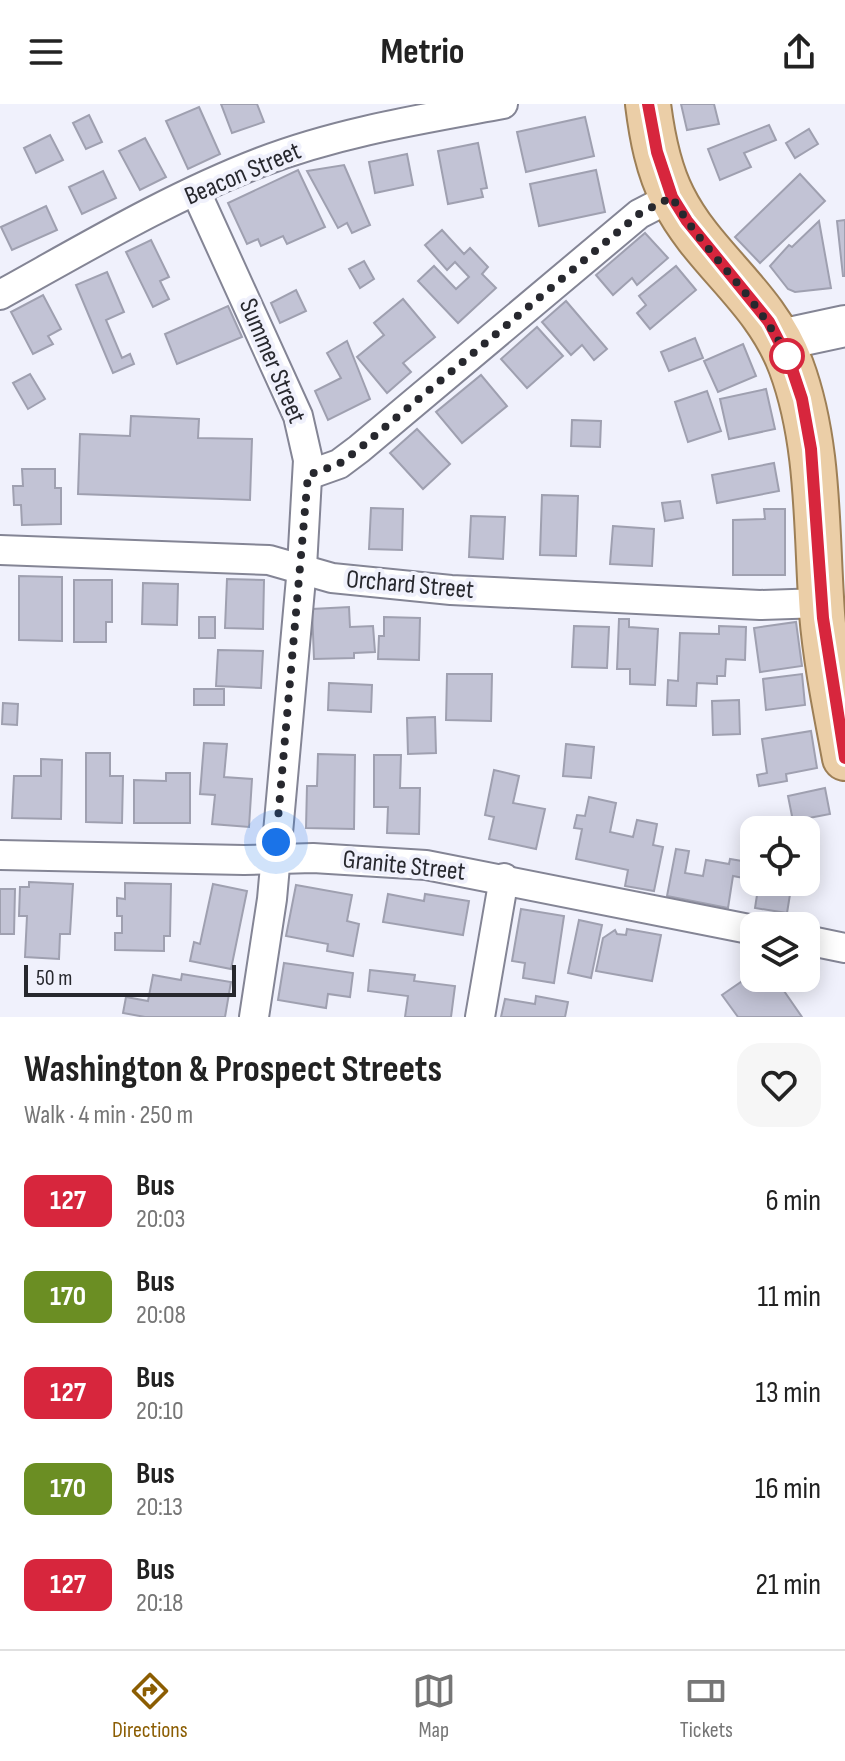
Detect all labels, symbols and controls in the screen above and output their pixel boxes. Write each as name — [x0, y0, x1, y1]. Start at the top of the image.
icon: menu — [24, 30, 68, 74]
icon: share — [777, 30, 821, 74]
text: Metrio — [380, 31, 465, 74]
street label: Beacon Street — [180, 136, 306, 212]
street label: Summer Street — [232, 294, 312, 428]
unlabelled marker — [770, 339, 804, 373]
street label: Orchard Street — [345, 564, 475, 606]
map controls — [740, 816, 820, 992]
button: locate — [740, 816, 820, 896]
your location — [256, 822, 296, 862]
street label: Granite Street — [341, 844, 467, 888]
button: layers — [740, 912, 820, 992]
scale bar — [24, 961, 236, 997]
text: 50 m — [36, 965, 72, 992]
button: heart — [737, 1043, 821, 1127]
text: Washington & Prospect Streets — [24, 1047, 442, 1092]
text: Walk · 4 min · 250 m — [24, 1100, 193, 1131]
text: Bus — [136, 1168, 175, 1204]
text: 6 min — [765, 1183, 821, 1219]
text: 127 — [50, 1184, 86, 1217]
text: 20:03 — [136, 1204, 185, 1235]
text: Bus — [136, 1264, 175, 1300]
text: 11 min — [758, 1279, 821, 1315]
text: 170 — [50, 1280, 86, 1313]
text: 20:08 — [136, 1300, 186, 1331]
text: Bus — [136, 1360, 175, 1396]
text: 13 min — [755, 1375, 821, 1411]
text: 127 — [50, 1376, 86, 1409]
text: 20:10 — [136, 1396, 184, 1427]
text: Bus — [136, 1456, 175, 1492]
text: 16 min — [755, 1471, 821, 1507]
text: 170 — [50, 1472, 86, 1505]
text: 20:13 — [136, 1492, 183, 1523]
text: Bus — [136, 1552, 175, 1588]
text: 21 min — [756, 1567, 821, 1603]
text: 127 — [50, 1568, 86, 1601]
text: 20:18 — [136, 1588, 183, 1619]
tab: Directions — [112, 1669, 188, 1744]
tab: Map — [412, 1669, 456, 1744]
tab: Tickets — [680, 1669, 733, 1744]

